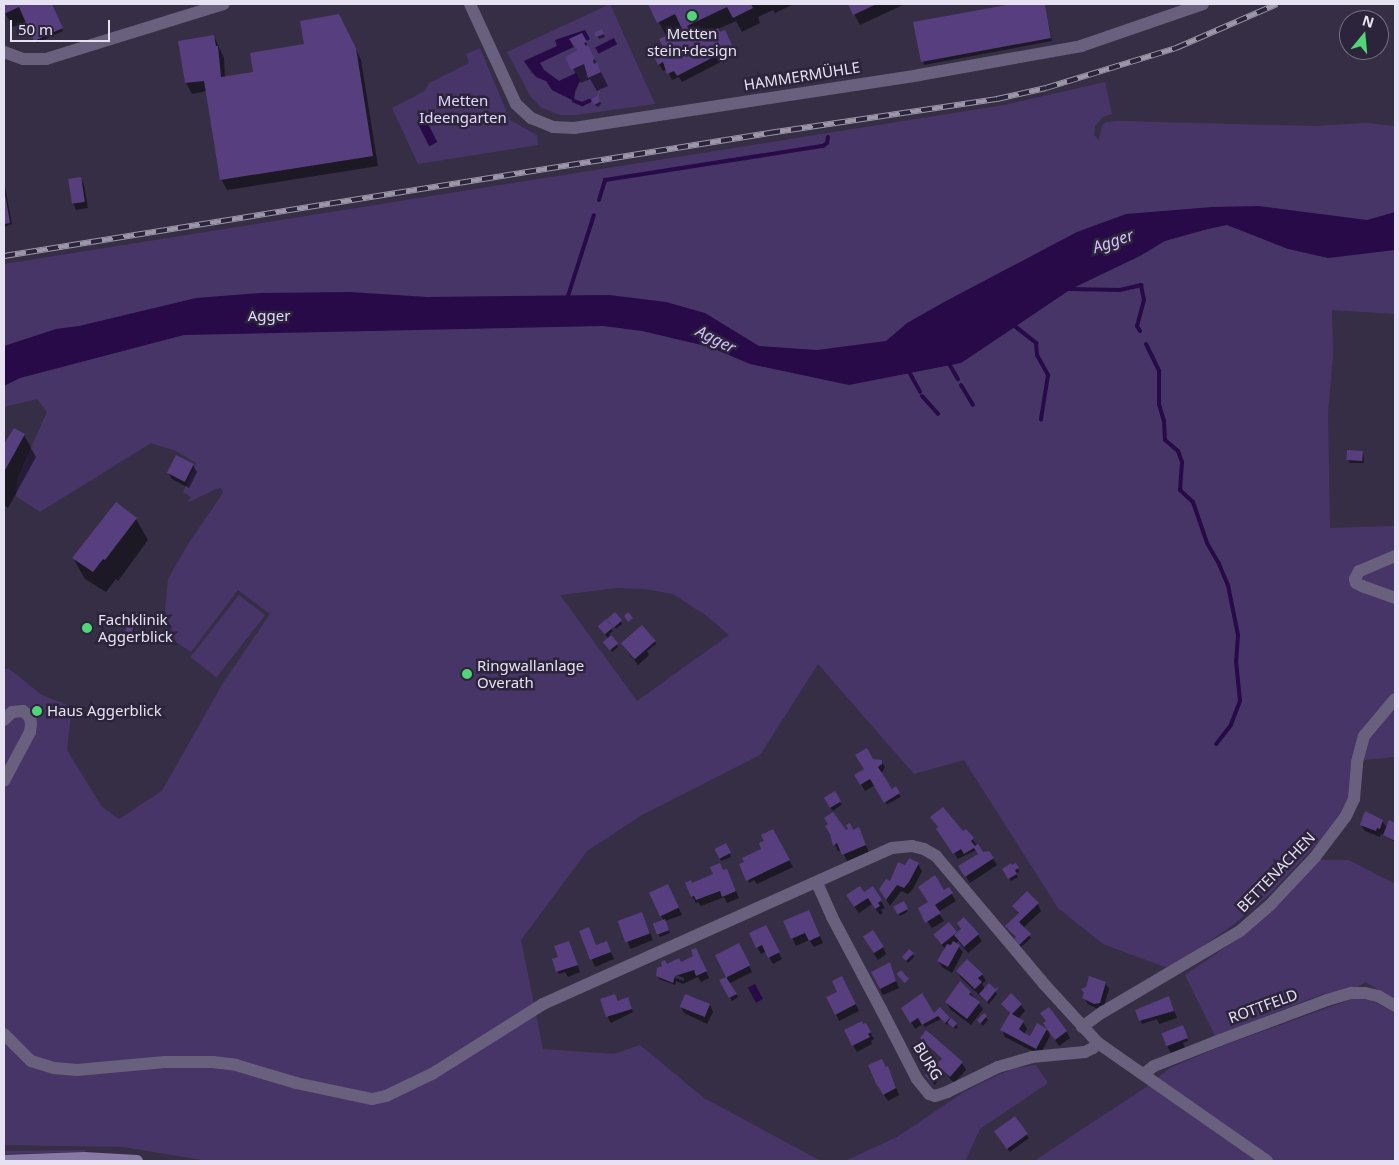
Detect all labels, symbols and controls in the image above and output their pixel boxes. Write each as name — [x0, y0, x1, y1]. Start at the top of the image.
scale bar — [12, 10, 112, 42]
marker: Metten stein+design — [686, 10, 698, 22]
north arrow — [1339, 10, 1389, 60]
text: N — [1360, 10, 1376, 32]
text: 50 m — [18, 19, 53, 39]
place label: Metten stein+design — [647, 24, 737, 59]
street label: HAMMERMÜHLE — [743, 58, 861, 94]
park label: Metten Ideengarten — [419, 91, 507, 126]
water label: Agger — [1090, 225, 1136, 257]
park label: Agger — [248, 307, 290, 325]
water label: Agger — [693, 321, 739, 357]
place label: Fachklinik Aggerblick — [98, 610, 173, 645]
marker: Fachklinik Aggerblick — [80, 621, 94, 635]
place label: Ringwallanlage Overath — [477, 656, 584, 691]
marker: Ringwallanlage Overath — [461, 668, 473, 680]
place label: Haus Aggerblick — [47, 702, 162, 720]
marker: Haus Aggerblick — [31, 705, 43, 717]
street label: BETTENACHEN — [1233, 828, 1319, 916]
street label: ROTTFELD — [1226, 985, 1300, 1027]
street label: BURG — [910, 1039, 946, 1083]

